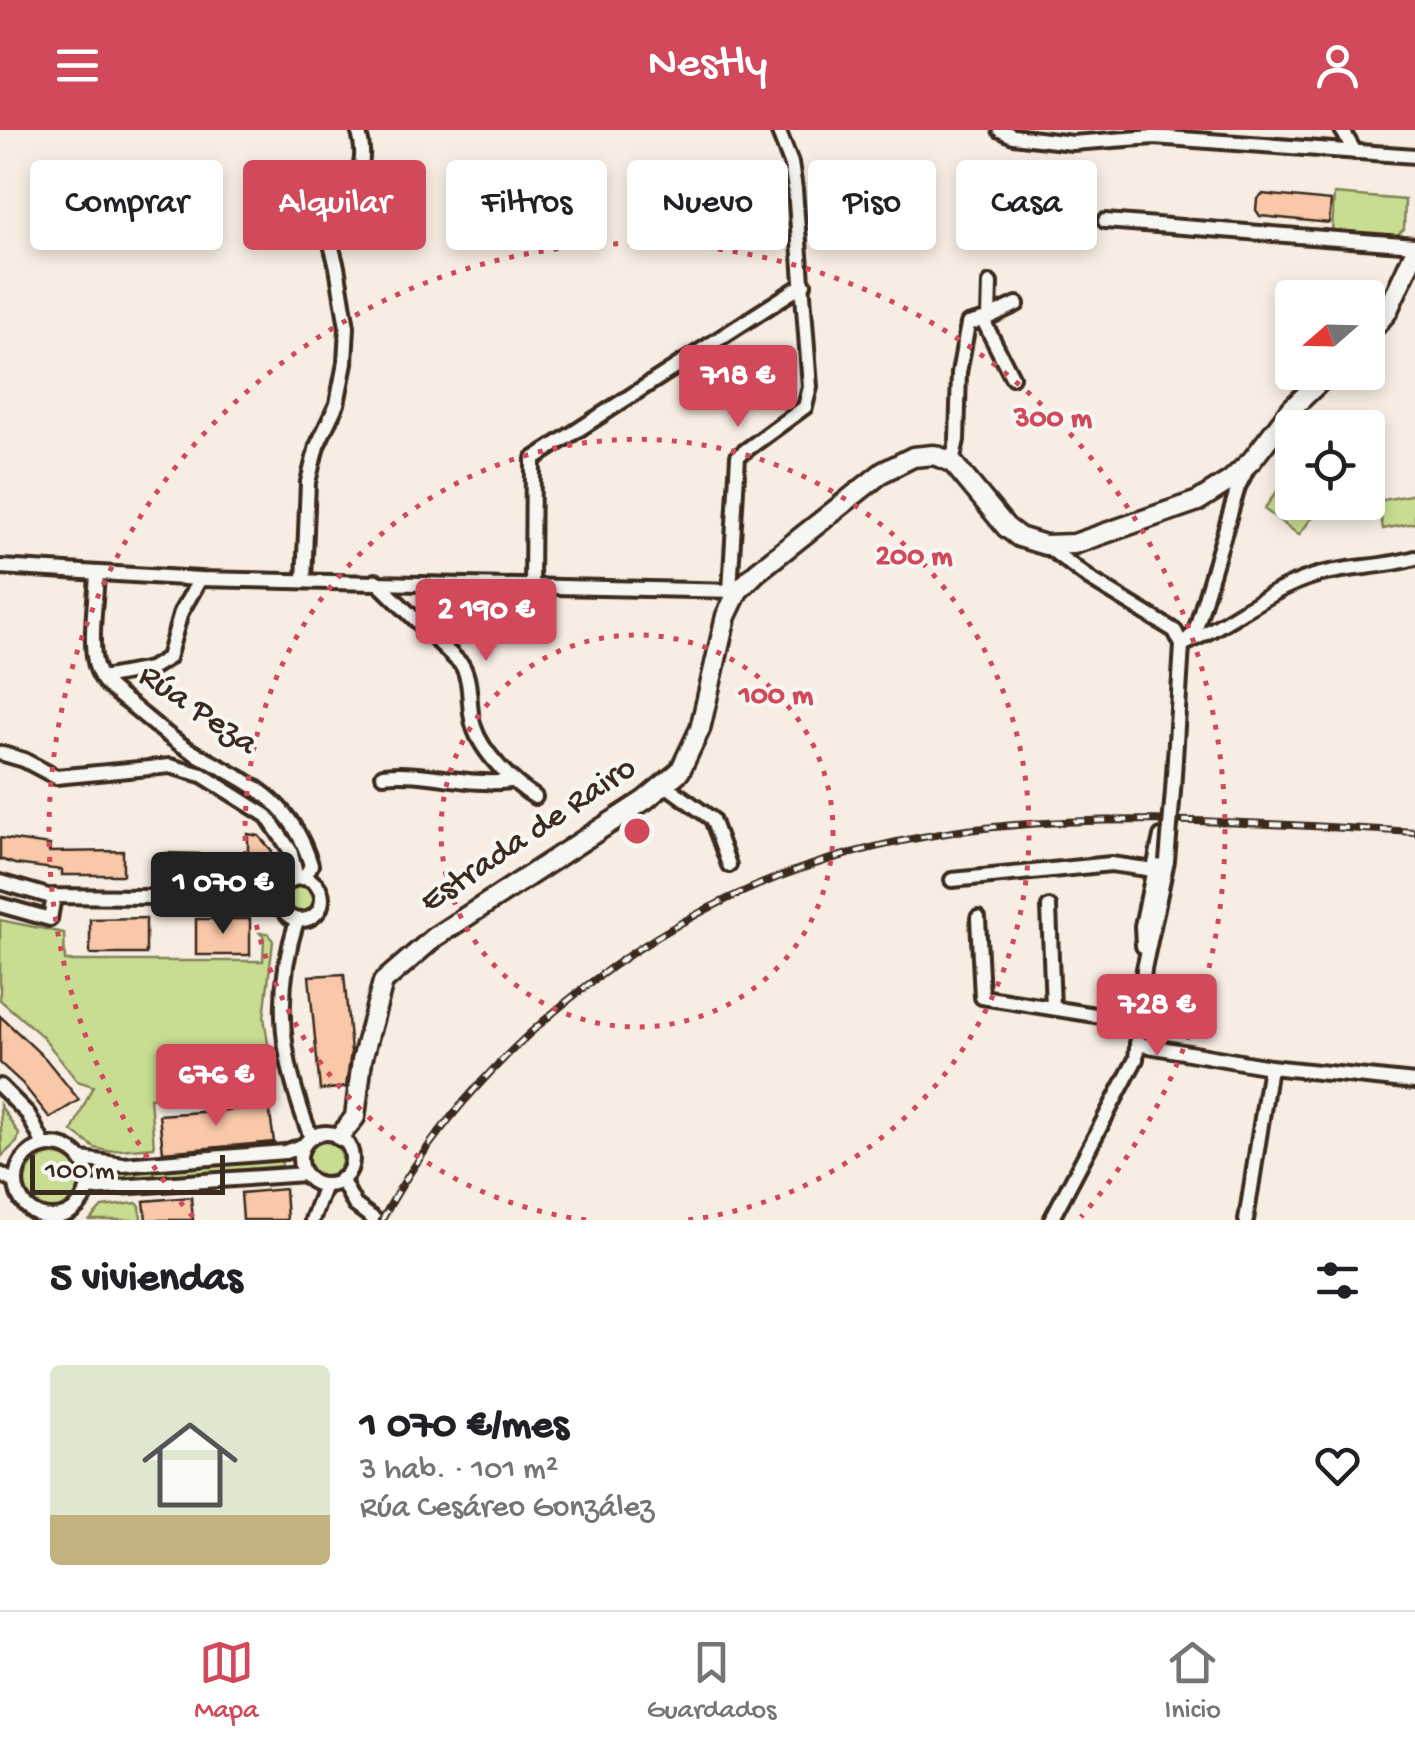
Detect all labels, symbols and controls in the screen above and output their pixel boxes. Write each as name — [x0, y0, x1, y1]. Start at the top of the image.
icon: menu — [50, 38, 105, 93]
icon: person — [1310, 38, 1365, 93]
text: Nestly — [648, 39, 767, 92]
chip: Comprar — [30, 160, 223, 250]
chip: Alquilar — [243, 160, 426, 250]
chip: Filtros — [446, 160, 607, 250]
chip: Nuevo — [627, 160, 788, 250]
chip: Piso — [808, 160, 936, 250]
chip: Casa — [956, 160, 1097, 250]
north arrow — [1275, 280, 1385, 390]
map controls — [1275, 280, 1385, 520]
pin: 718 € — [668, 345, 808, 430]
text: 718 € — [701, 358, 775, 396]
text: 300 m — [1013, 403, 1093, 438]
button: locate — [1275, 410, 1385, 520]
text: 200 m — [875, 541, 953, 576]
pin: 2 190 € — [394, 579, 578, 664]
text: 2 190 € — [437, 592, 535, 630]
street label: Rúa Peza — [130, 656, 266, 767]
text: 100 m — [738, 680, 814, 715]
street label: Estrada de Rairo — [413, 749, 645, 923]
centre of rings — [619, 813, 655, 849]
pin: 1 070 € — [131, 852, 315, 937]
text: 1 070 € — [173, 865, 273, 903]
pin: 728 € — [1087, 974, 1227, 1059]
text: 728 € — [1119, 987, 1195, 1025]
pin: 676 € — [146, 1044, 286, 1129]
text: 676 € — [178, 1057, 254, 1095]
scale bar — [30, 1150, 225, 1194]
text: 100 m — [45, 1156, 115, 1189]
icon: filters — [1310, 1253, 1365, 1308]
text: 5 viviendas — [50, 1256, 242, 1305]
text: 1 070 €/mes — [360, 1403, 568, 1452]
icon: home — [130, 1405, 250, 1525]
icon: heart — [1310, 1438, 1365, 1493]
text: 3 hab. · 101 m² — [360, 1452, 558, 1490]
text: Rúa Cesáreo González — [360, 1490, 654, 1528]
tab: Mapa — [194, 1635, 258, 1728]
tab: Guardados — [647, 1635, 776, 1728]
tab: Inicio — [1165, 1635, 1221, 1728]

